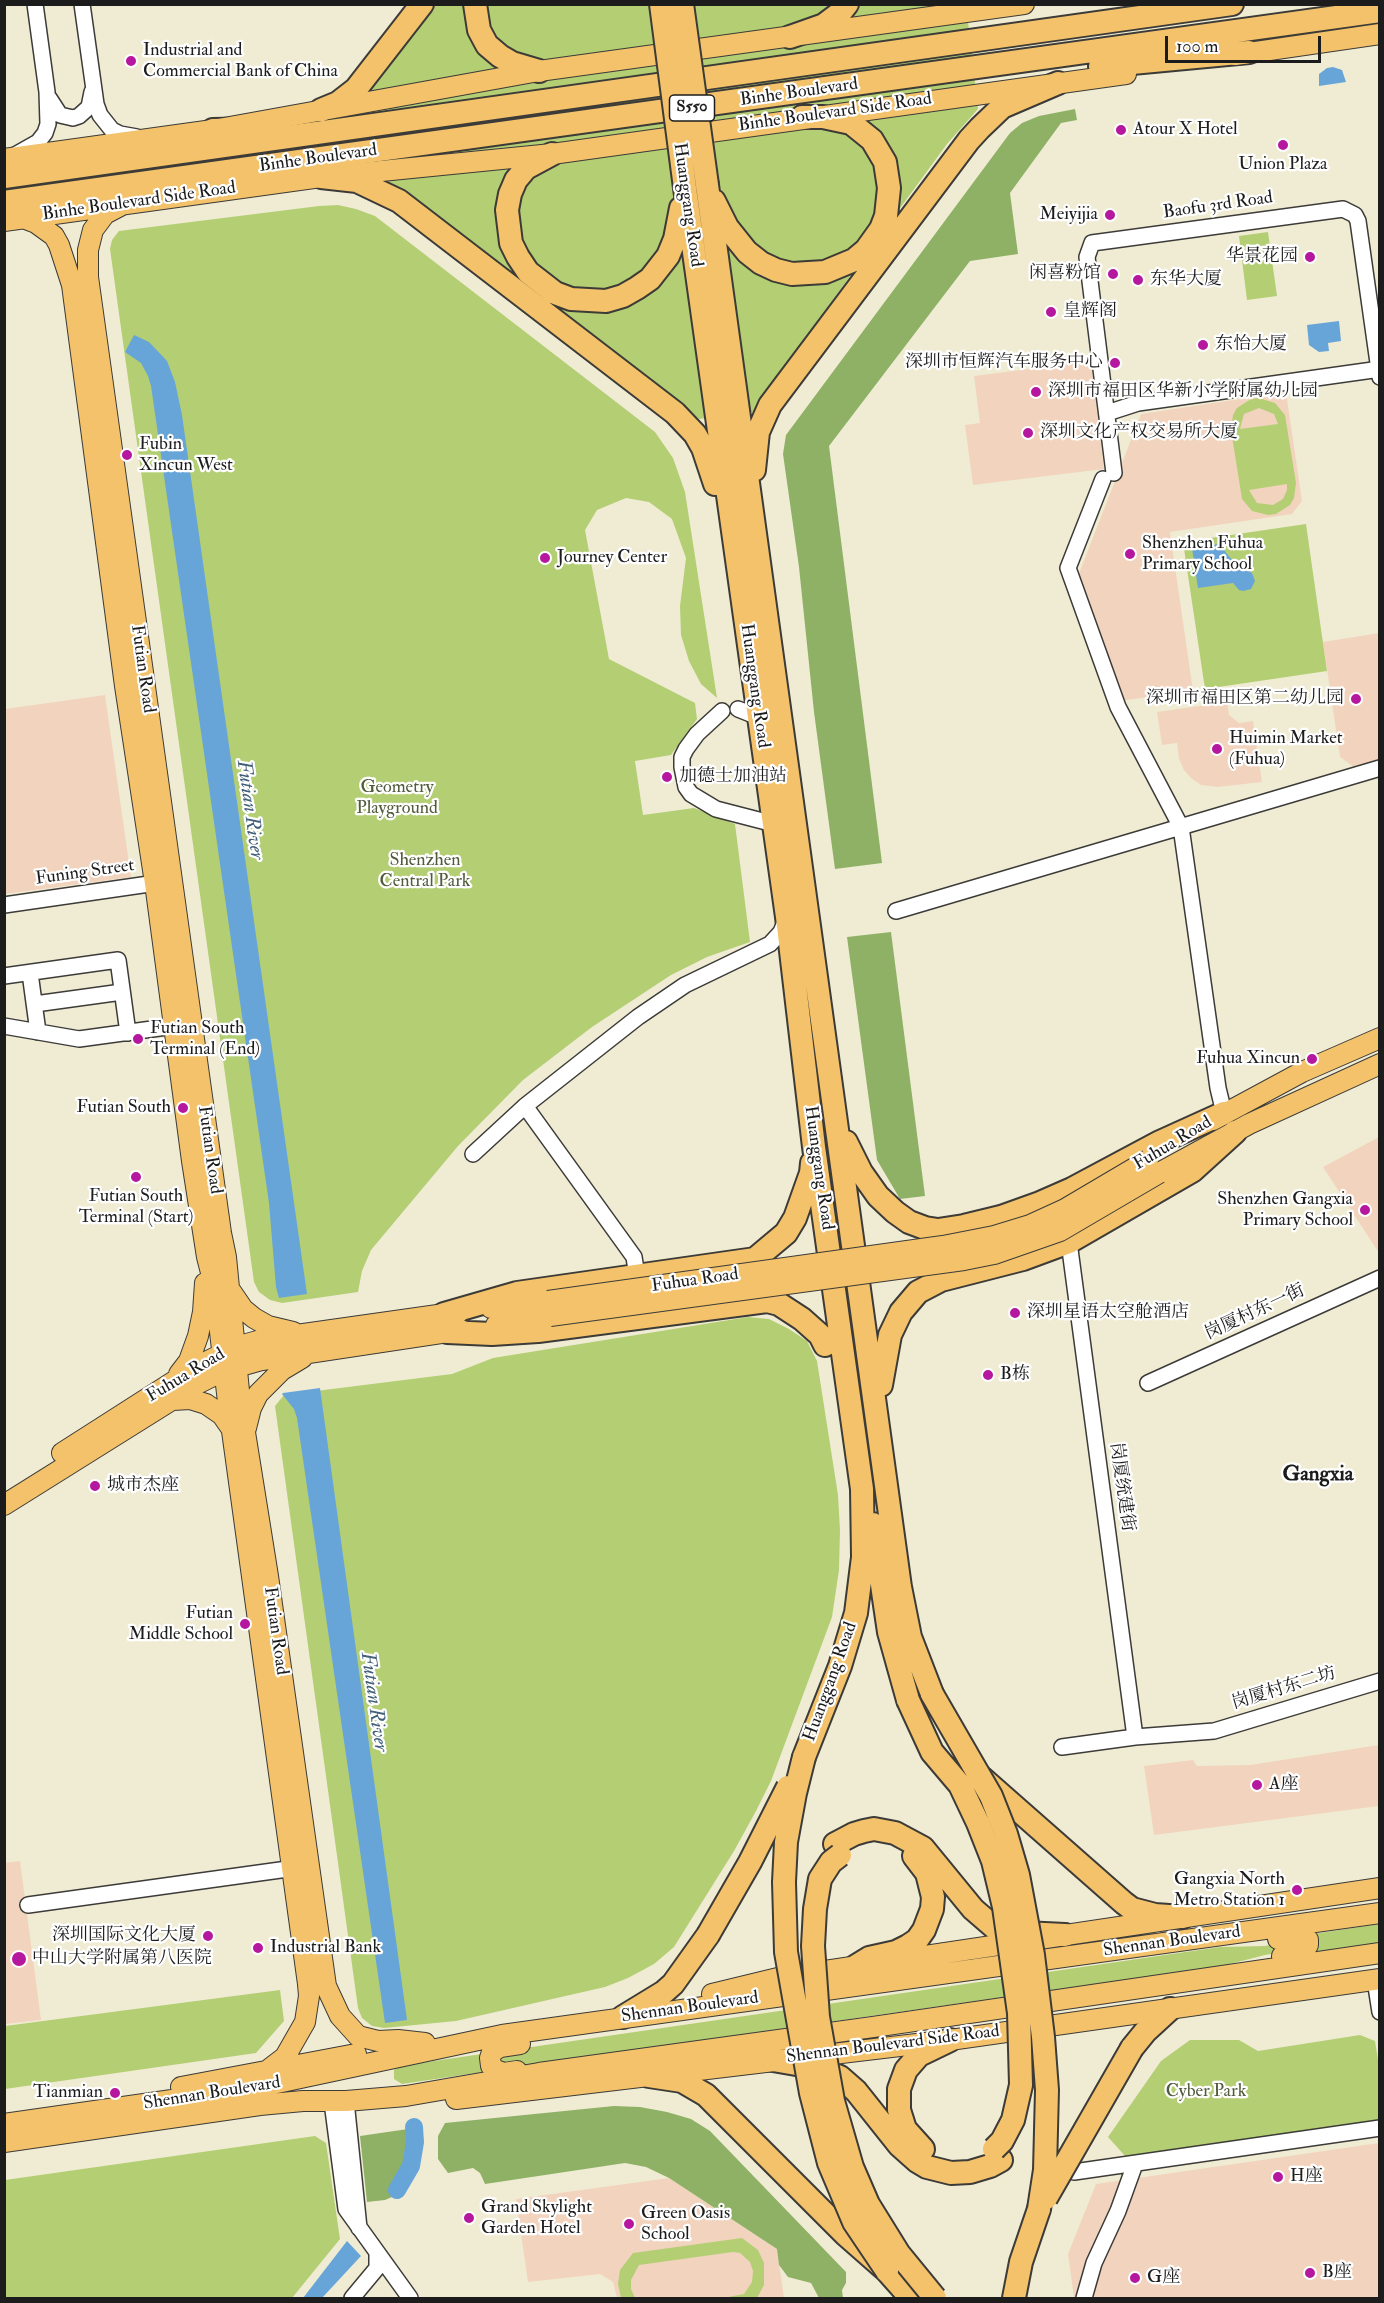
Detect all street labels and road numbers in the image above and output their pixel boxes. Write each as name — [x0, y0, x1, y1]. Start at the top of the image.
street label: Binhe Boulevard — [739, 74, 859, 112]
street label: Binhe Boulevard Side Road — [737, 89, 933, 137]
road number: S550 — [670, 95, 714, 121]
street label: Binhe Boulevard — [258, 140, 378, 178]
street label: Huanggang Road — [668, 141, 706, 269]
street label: Binhe Boulevard Side Road — [41, 178, 237, 226]
street label: Baofu 3rd Road — [1162, 188, 1274, 224]
street label: Huanggang Road — [735, 622, 773, 750]
street label: Futian Road — [125, 624, 159, 714]
street label: Funing Street — [34, 855, 136, 891]
street label: Huanggang Road — [799, 1104, 837, 1232]
street label: Futian Road — [192, 1105, 226, 1195]
street label: Fuhua Road — [1130, 1112, 1216, 1176]
street label: Fuhua Road — [650, 1264, 740, 1298]
street label: 岗厦村东一街 — [1201, 1280, 1309, 1346]
street label: Fuhua Road — [143, 1344, 229, 1408]
street label: 岗厦统建街 — [1104, 1441, 1138, 1533]
street label: Futian Road — [258, 1586, 292, 1676]
street label: Huanggang Road — [799, 1619, 863, 1745]
street label: 岗厦村东二坊 — [1229, 1663, 1339, 1715]
street label: Shennan Boulevard — [1102, 1922, 1242, 1962]
street label: Shennan Boulevard — [620, 1988, 760, 2028]
street label: Shennan Boulevard Side Road — [785, 2021, 1001, 2069]
street label: Shennan Boulevard — [142, 2073, 282, 2115]

